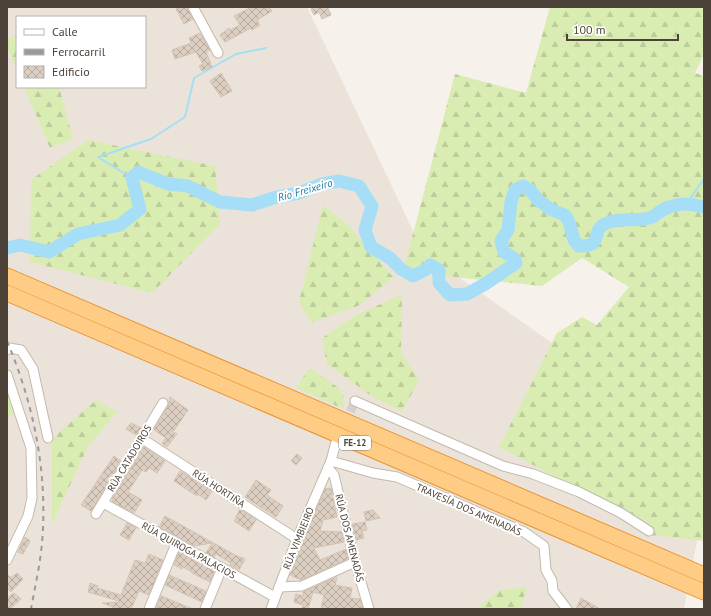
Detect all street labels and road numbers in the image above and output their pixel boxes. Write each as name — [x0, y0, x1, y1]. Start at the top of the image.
street label: RÚA CATADOIROS — [104, 422, 155, 494]
road number: FE-12 — [339, 436, 371, 450]
street label: RÚA HORTIÑA — [190, 466, 248, 510]
street label: TRAVESÍA DOS AMENADÁS — [414, 480, 524, 539]
street label: RÚA DOS AMENADÁS — [332, 493, 367, 584]
street label: RÚA VIMBIEIRO — [280, 505, 317, 571]
street label: RÚA QUIROGA PALACIOS — [139, 519, 238, 582]

